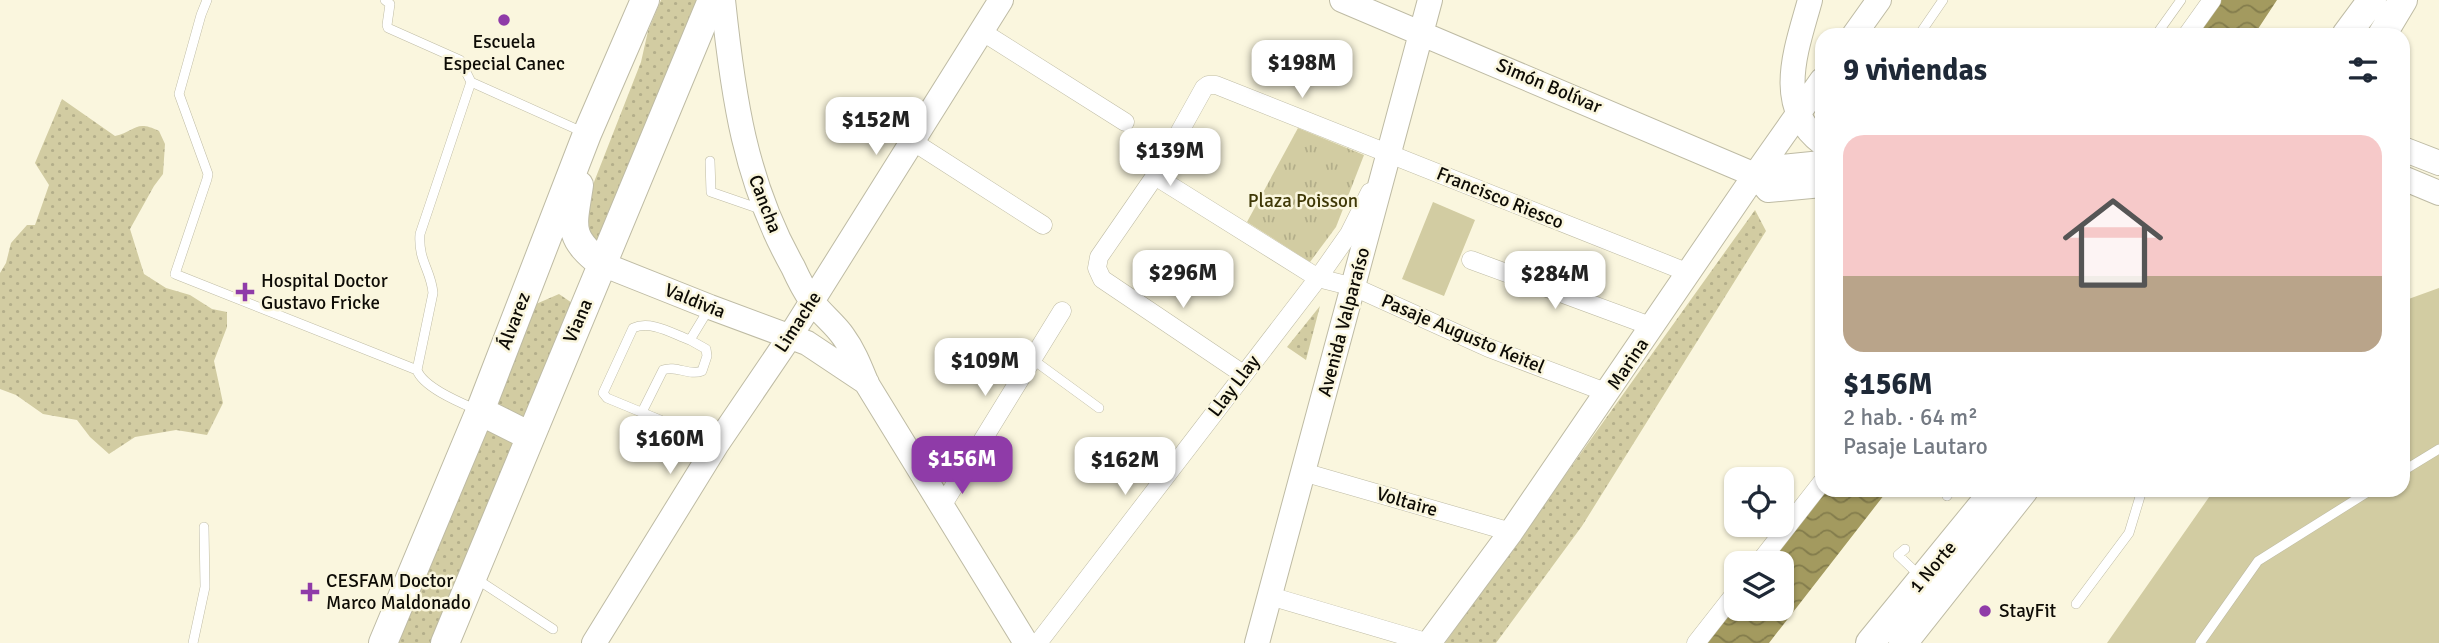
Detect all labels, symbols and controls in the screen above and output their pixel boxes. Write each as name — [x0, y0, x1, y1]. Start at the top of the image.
marker: Escuela Especial Canec — [496, 12, 512, 28]
place label: Escuela Especial Canec — [443, 30, 565, 76]
pin: $198M — [1253, 41, 1351, 100]
text: $198M — [1268, 48, 1336, 77]
icon: filters — [2344, 51, 2382, 89]
text: 9 viviendas — [1843, 52, 1987, 89]
street label: Simón Bolívar — [1493, 53, 1605, 119]
pin: $152M — [827, 97, 925, 157]
text: $152M — [842, 105, 910, 134]
pin: $139M — [1121, 128, 1219, 188]
text: $139M — [1136, 136, 1204, 165]
street label: Francisco Riesco — [1433, 162, 1567, 234]
street label: Cancha — [743, 172, 787, 236]
icon: home — [2050, 180, 2176, 306]
park label: Plaza Poisson — [1248, 189, 1358, 213]
street label: Avenida Valparaíso — [1313, 245, 1375, 399]
pin: $296M — [1134, 250, 1232, 310]
pin: $284M — [1506, 252, 1604, 311]
text: $296M — [1149, 258, 1217, 287]
text: $284M — [1521, 259, 1589, 288]
place label: Hospital Doctor Gustavo Fricke — [261, 269, 388, 315]
street label: Valdivia — [661, 278, 729, 324]
marker: Hospital Doctor Gustavo Fricke — [235, 282, 255, 302]
street label: Limache — [769, 287, 827, 357]
street label: Álvarez — [492, 289, 536, 353]
street label: Pasaje Augusto Keitel — [1378, 289, 1548, 379]
street label: Viana — [558, 295, 598, 347]
street label: Marina — [1602, 333, 1654, 395]
pin: $109M — [936, 338, 1034, 398]
text: $109M — [951, 346, 1019, 375]
street label: Llay Llay — [1203, 350, 1265, 422]
text: $156M — [1843, 366, 1933, 403]
text: 2 hab. · 64 m² — [1843, 403, 1978, 432]
pin: $160M — [621, 416, 719, 476]
text: $160M — [636, 424, 704, 453]
text: Pasaje Lautaro — [1843, 432, 1988, 461]
pin: $156M — [913, 436, 1011, 496]
pin: $162M — [1076, 438, 1174, 497]
text: $156M — [928, 444, 996, 473]
text: $162M — [1091, 445, 1159, 474]
map controls — [1724, 467, 1794, 621]
button: locate — [1724, 467, 1794, 537]
street label: Voltaire — [1374, 482, 1440, 522]
street label: 1 Norte — [1904, 536, 1962, 598]
button: layers — [1724, 551, 1794, 621]
place label: CESFAM Doctor Marco Maldonado — [326, 569, 471, 615]
marker: CESFAM Doctor Marco Maldonado — [300, 582, 320, 602]
place label: StayFit — [1999, 599, 2056, 623]
marker: StayFit — [1977, 603, 1993, 619]

